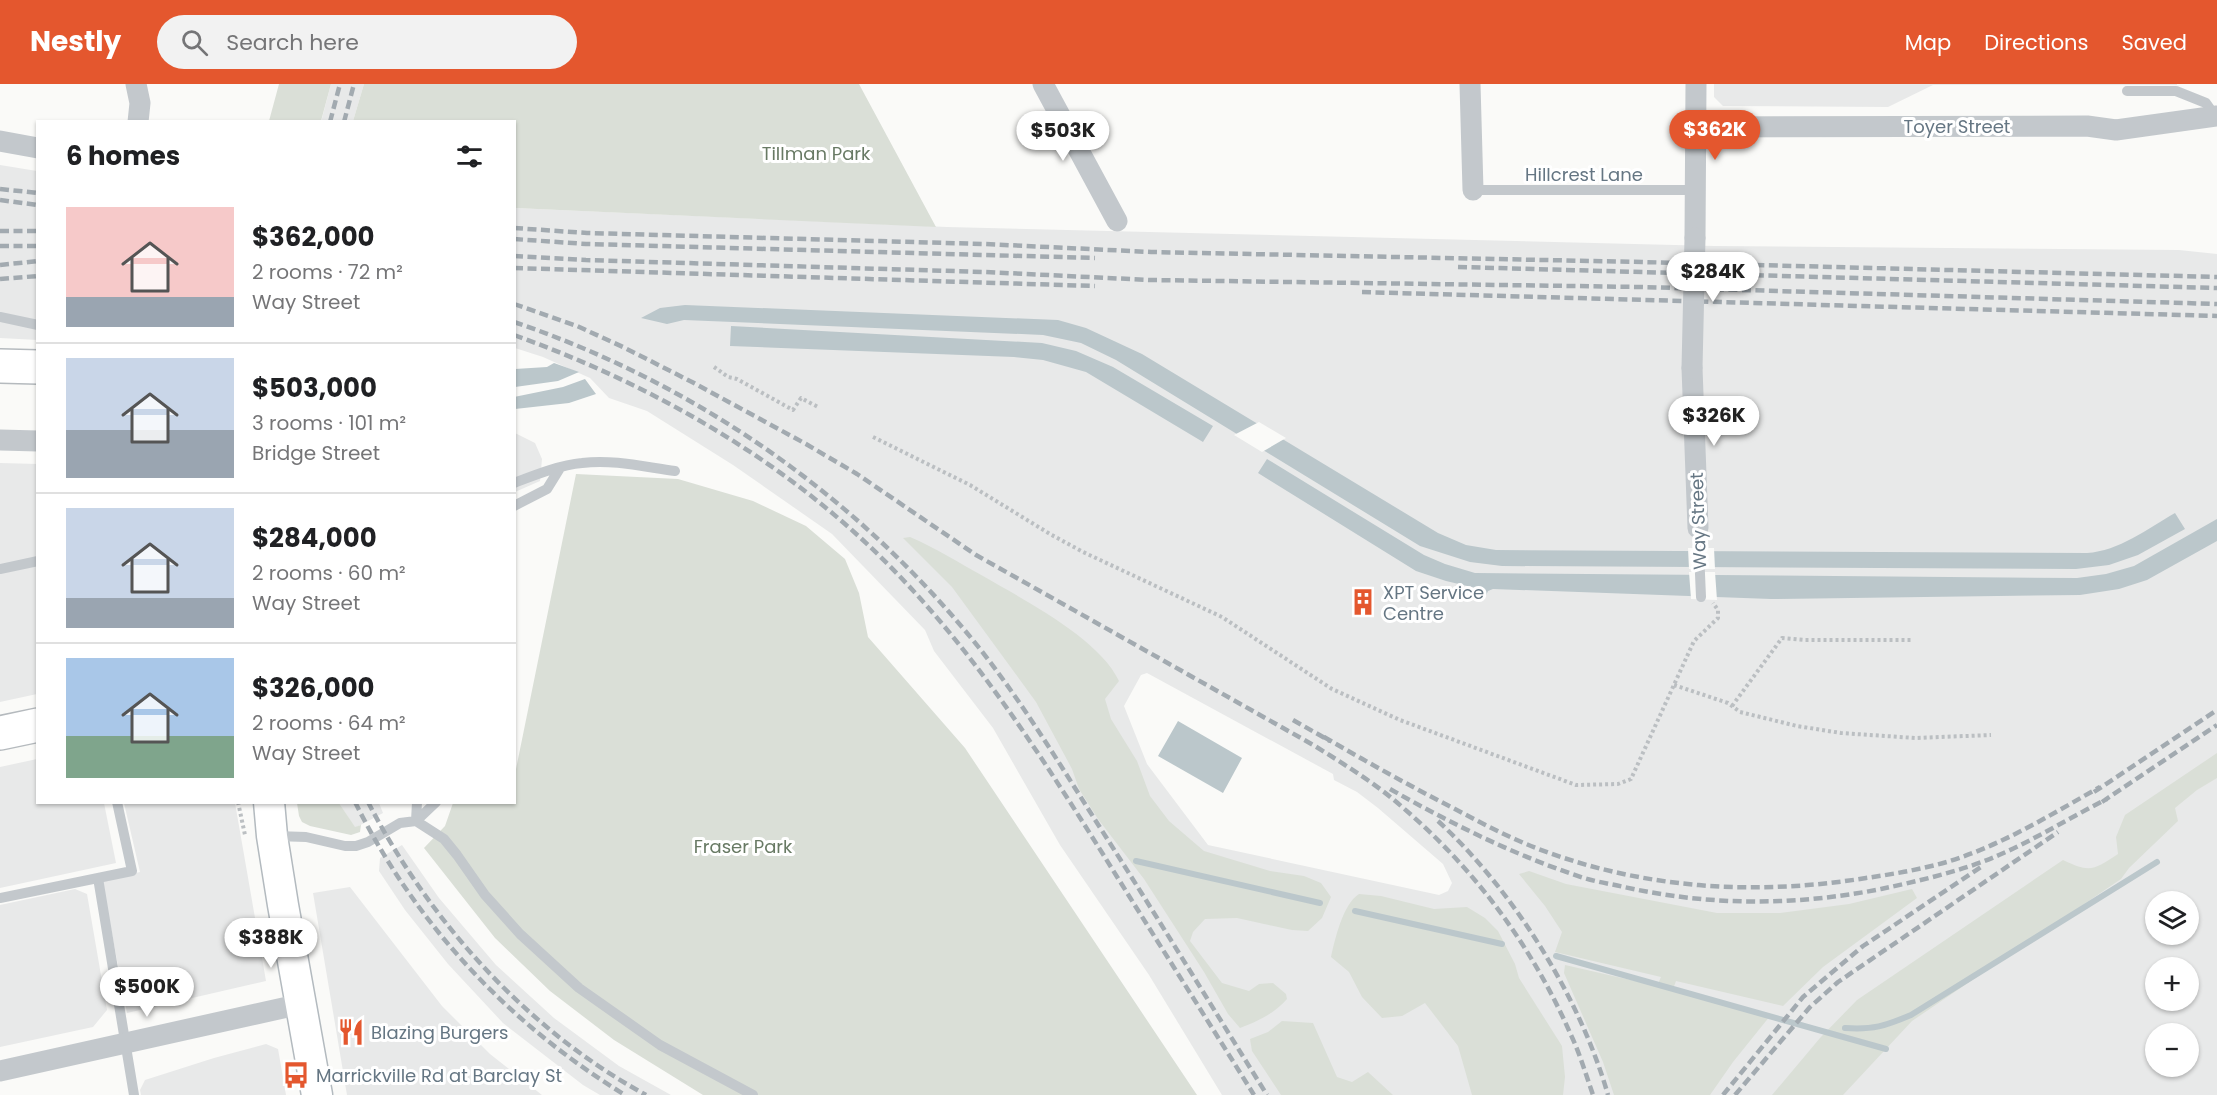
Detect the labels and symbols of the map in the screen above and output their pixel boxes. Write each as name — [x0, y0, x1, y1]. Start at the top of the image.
pin: $362K — [1673, 110, 1757, 161]
pin: $503K — [1021, 111, 1105, 162]
street label: Toyer Street — [1904, 114, 2010, 139]
park label: Tillman Park — [762, 141, 871, 166]
street label: Hillcrest Lane — [1525, 162, 1643, 187]
pin: $284K — [1671, 252, 1755, 303]
pin: $326K — [1672, 396, 1756, 447]
street label: Way Street — [1684, 472, 1712, 570]
place label: XPT Service Centre — [1383, 580, 1484, 626]
building icon: XPT Service Centre — [1348, 587, 1378, 617]
park label: Fraser Park — [694, 834, 793, 859]
pin: $388K — [229, 918, 313, 969]
pin: $500K — [105, 967, 189, 1018]
restaurant icon: Blazing Burgers — [336, 1017, 366, 1047]
place label: Blazing Burgers — [371, 1020, 508, 1045]
bus stop icon: Marrickville Rd at Barclay St — [281, 1060, 311, 1090]
place label: Marrickville Rd at Barclay St — [316, 1063, 562, 1088]

